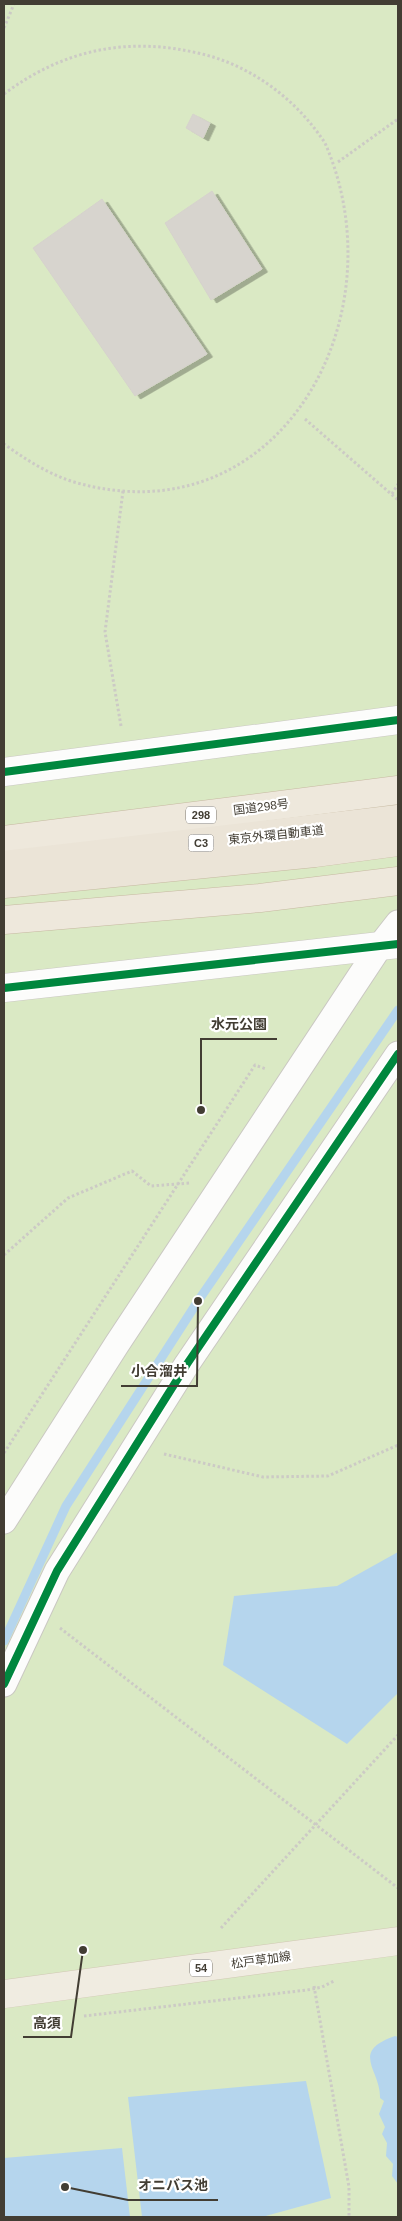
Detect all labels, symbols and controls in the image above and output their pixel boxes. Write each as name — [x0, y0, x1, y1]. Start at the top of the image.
street label: 国道298号 — [232, 797, 290, 817]
road number: 298 — [186, 806, 216, 824]
street label: 東京外環自動車道 — [228, 823, 324, 847]
road number: C3 — [188, 834, 214, 851]
callout: 水元公園 — [201, 1010, 277, 1039]
text: 水元公園 — [211, 1016, 267, 1032]
callout: 小合溜井 — [121, 1357, 197, 1386]
text: 小合溜井 — [131, 1363, 187, 1379]
street label: 松戸草加線 — [230, 1949, 292, 1971]
road number: 54 — [190, 1960, 212, 1976]
callout: 高須 — [23, 2008, 71, 2037]
text: 高須 — [33, 2015, 61, 2031]
callout: オニバス池 — [128, 2171, 218, 2200]
text: オニバス池 — [138, 2177, 208, 2193]

